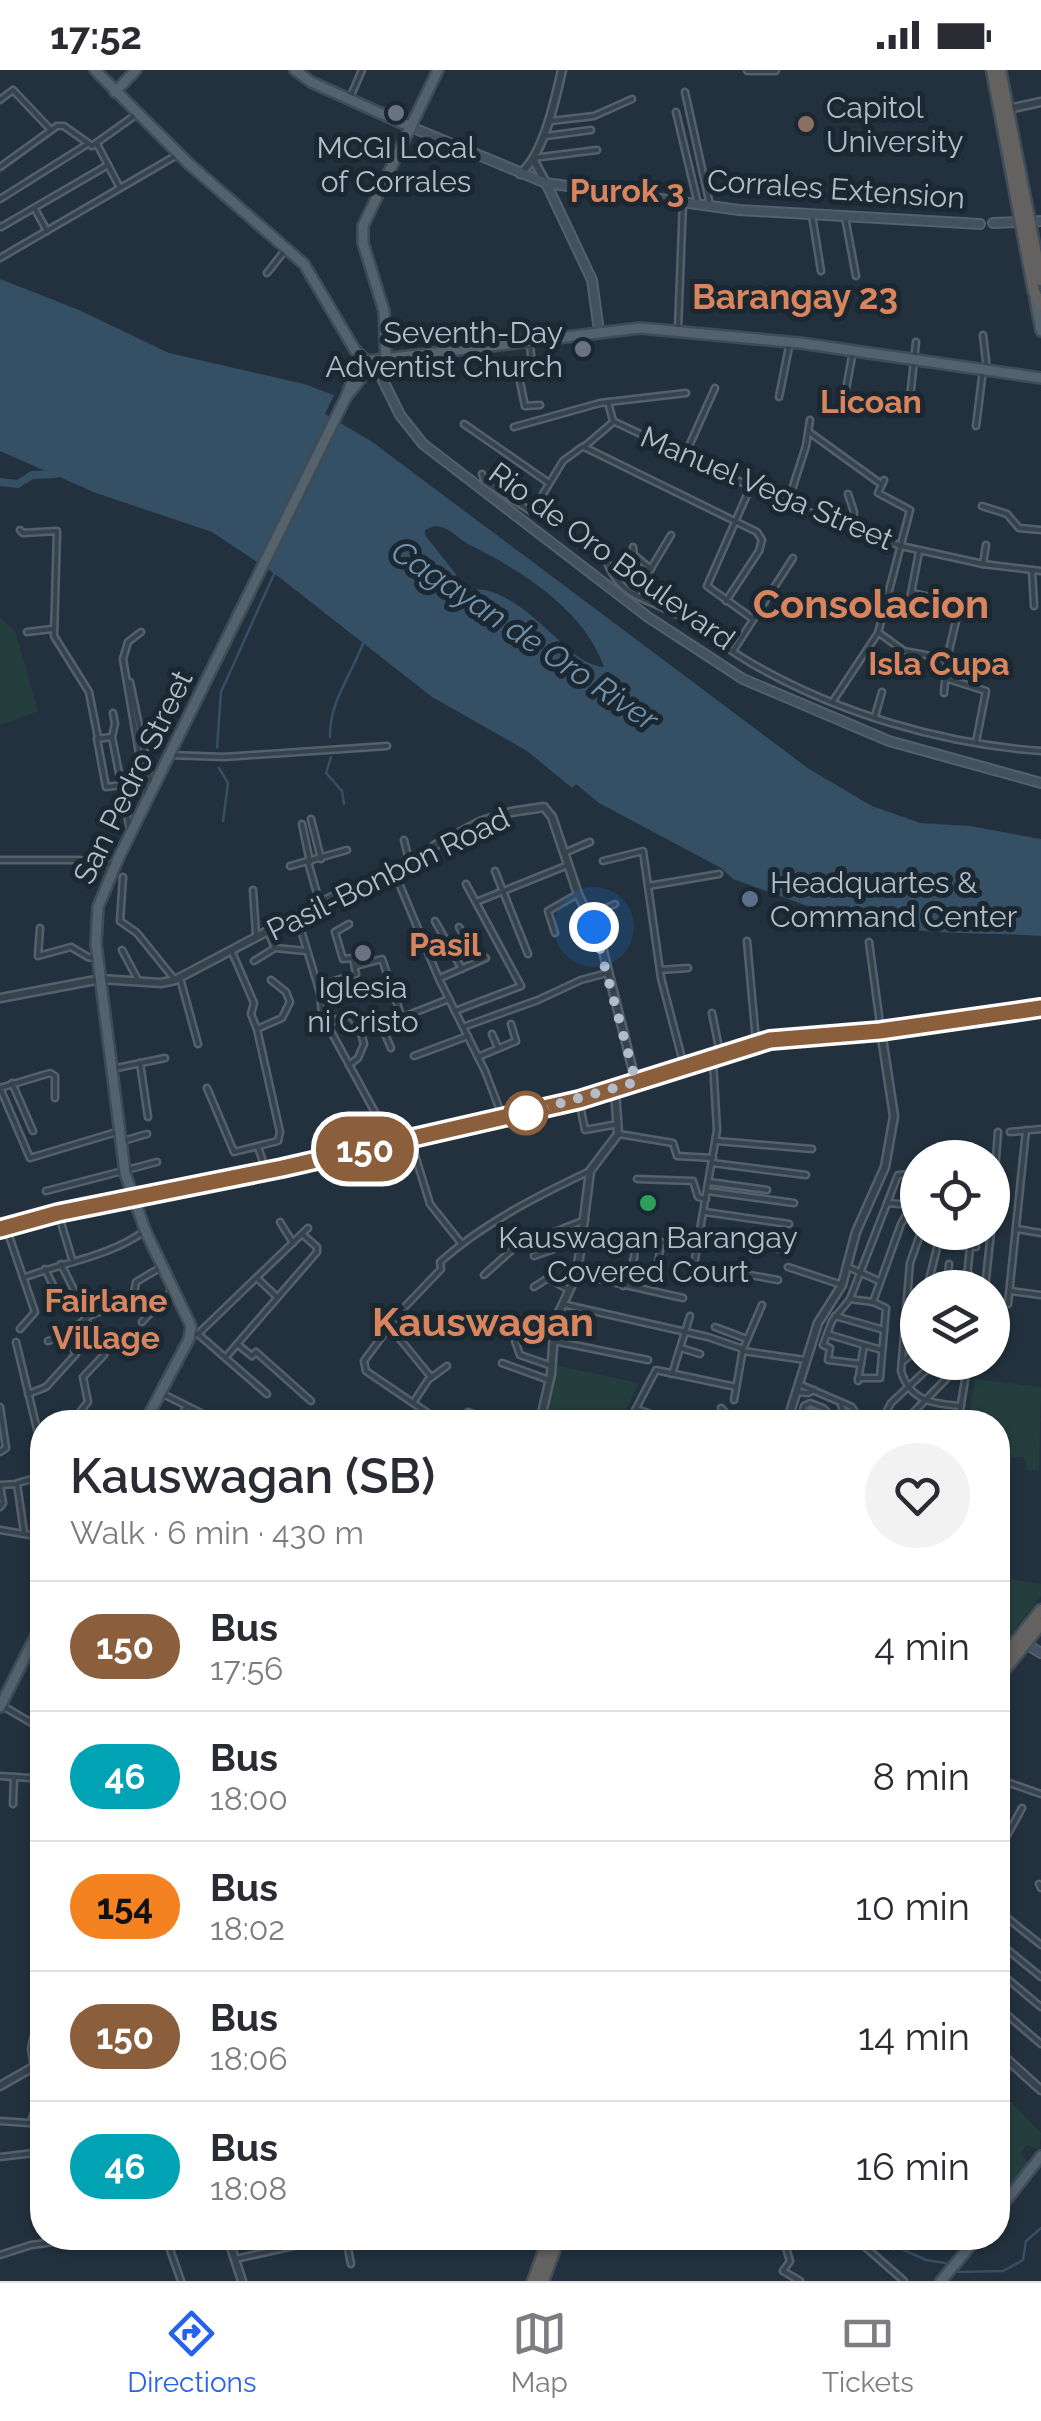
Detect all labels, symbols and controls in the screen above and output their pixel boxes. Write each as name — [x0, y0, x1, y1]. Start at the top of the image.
text: 17:52 — [50, 13, 142, 58]
place label: Capitol University — [826, 90, 963, 159]
marker: MCGI Local of Corrales — [385, 102, 407, 124]
marker: Capitol University — [795, 113, 817, 135]
place label: MCGI Local of Corrales — [316, 130, 476, 199]
street label: Corrales Extension — [706, 163, 966, 215]
district label: Purok 3 — [570, 172, 684, 209]
district label: Barangay 23 — [692, 276, 898, 317]
place label: Seventh-Day Adventist Church — [325, 315, 563, 384]
marker: Seventh-Day Adventist Church — [572, 338, 594, 360]
district label: Licoan — [820, 383, 922, 420]
street label: Manuel Vega Street — [635, 419, 899, 557]
street label: Rio de Oro Boulevard — [482, 455, 742, 657]
water label: Cagayan de Oro River — [385, 532, 666, 738]
district label: Consolacion — [753, 580, 989, 627]
district label: Isla Cupa — [868, 645, 1010, 682]
street label: San Pedro Street — [66, 665, 200, 889]
street label: Pasil-Bonbon Road — [261, 800, 515, 948]
place label: Headquartes & Command Center — [770, 865, 1018, 934]
marker: Headquartes & Command Center — [739, 888, 761, 910]
your location — [569, 902, 619, 952]
district label: Pasil — [409, 925, 481, 963]
marker: Iglesia ni Cristo — [352, 942, 374, 964]
place label: Iglesia ni Cristo — [307, 970, 419, 1039]
unlabelled marker — [505, 1092, 547, 1134]
line badge: 150 — [308, 1116, 422, 1182]
text: 150 — [336, 1129, 394, 1170]
map controls — [900, 1140, 1010, 1380]
button: locate — [900, 1140, 1010, 1250]
marker: Kauswagan Barangay Covered Court — [637, 1192, 659, 1214]
place label: Kauswagan Barangay Covered Court — [498, 1220, 798, 1289]
button: layers — [900, 1270, 1010, 1380]
district label: Fairlane Village — [45, 1282, 167, 1356]
district label: Kauswagan — [372, 1298, 594, 1345]
button: heart — [865, 1443, 970, 1548]
text: Kauswagan (SB) — [70, 1448, 435, 1504]
text: Walk · 6 min · 430 m — [70, 1514, 364, 1551]
text: Bus — [210, 1605, 278, 1650]
text: 4 min — [874, 1624, 970, 1669]
text: 150 — [96, 1626, 154, 1667]
text: 17:56 — [210, 1650, 283, 1687]
text: Bus — [210, 1735, 278, 1780]
text: 8 min — [872, 1754, 970, 1799]
text: 46 — [104, 1756, 146, 1797]
text: 18:00 — [210, 1780, 288, 1817]
text: Bus — [210, 1865, 278, 1910]
text: 10 min — [855, 1884, 970, 1929]
text: 154 — [97, 1886, 153, 1927]
text: 18:02 — [210, 1910, 285, 1947]
text: Bus — [210, 1995, 278, 2040]
text: 14 min — [858, 2014, 970, 2059]
text: 150 — [96, 2016, 154, 2057]
text: 18:06 — [210, 2040, 288, 2077]
text: Bus — [210, 2125, 278, 2170]
text: 16 min — [856, 2144, 970, 2189]
text: 46 — [104, 2146, 146, 2187]
text: 18:08 — [210, 2170, 287, 2207]
tab: Directions — [127, 2306, 256, 2399]
tab: Map — [511, 2306, 568, 2399]
tab: Tickets — [822, 2306, 914, 2399]

